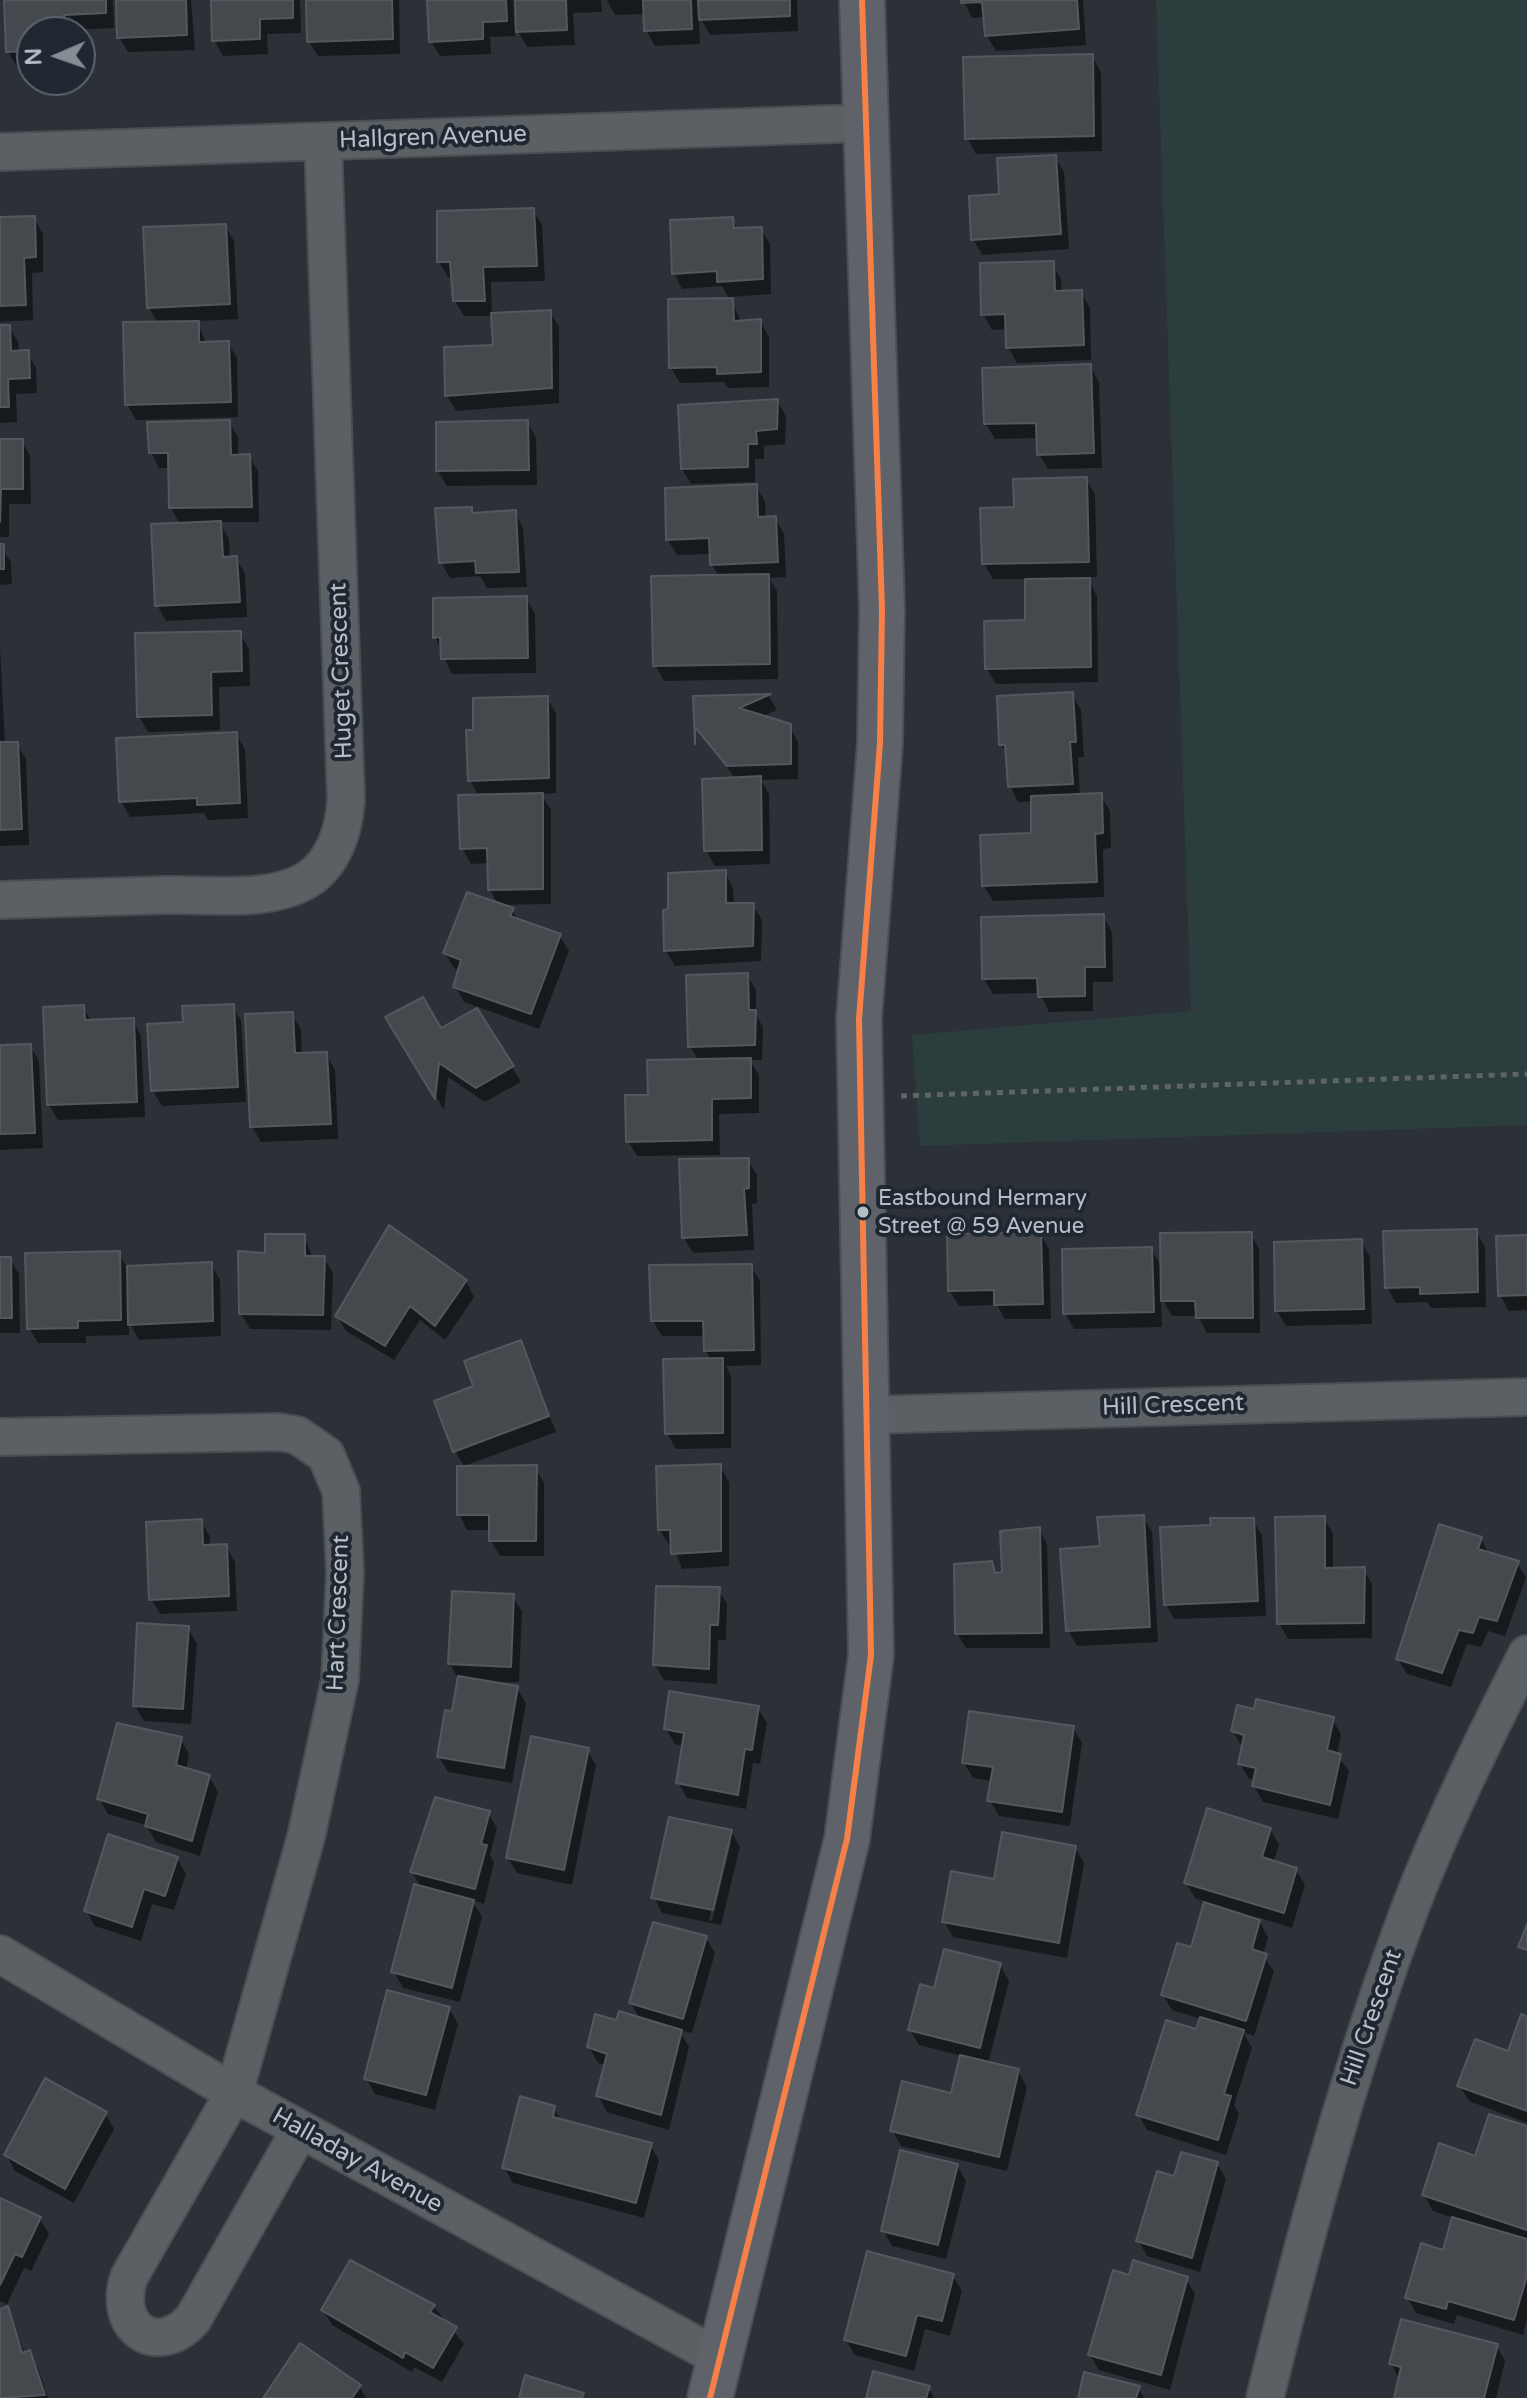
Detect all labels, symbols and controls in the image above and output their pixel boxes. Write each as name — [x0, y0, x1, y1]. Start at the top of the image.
north arrow — [16, 16, 96, 96]
text: N — [21, 47, 47, 66]
street label: Hallgren Avenue — [339, 120, 527, 156]
street label: Huget Crescent — [325, 582, 359, 760]
place label: Eastbound Hermary Street @ 59 Avenue — [878, 1186, 1087, 1238]
marker: Eastbound Hermary Street @ 59 Avenue — [855, 1204, 871, 1220]
street label: Hill Crescent — [1101, 1389, 1245, 1423]
street label: Hart Crescent — [322, 1534, 356, 1692]
street label: Hill Crescent — [1335, 1946, 1409, 2090]
street label: Halladay Avenue — [267, 2102, 447, 2220]

